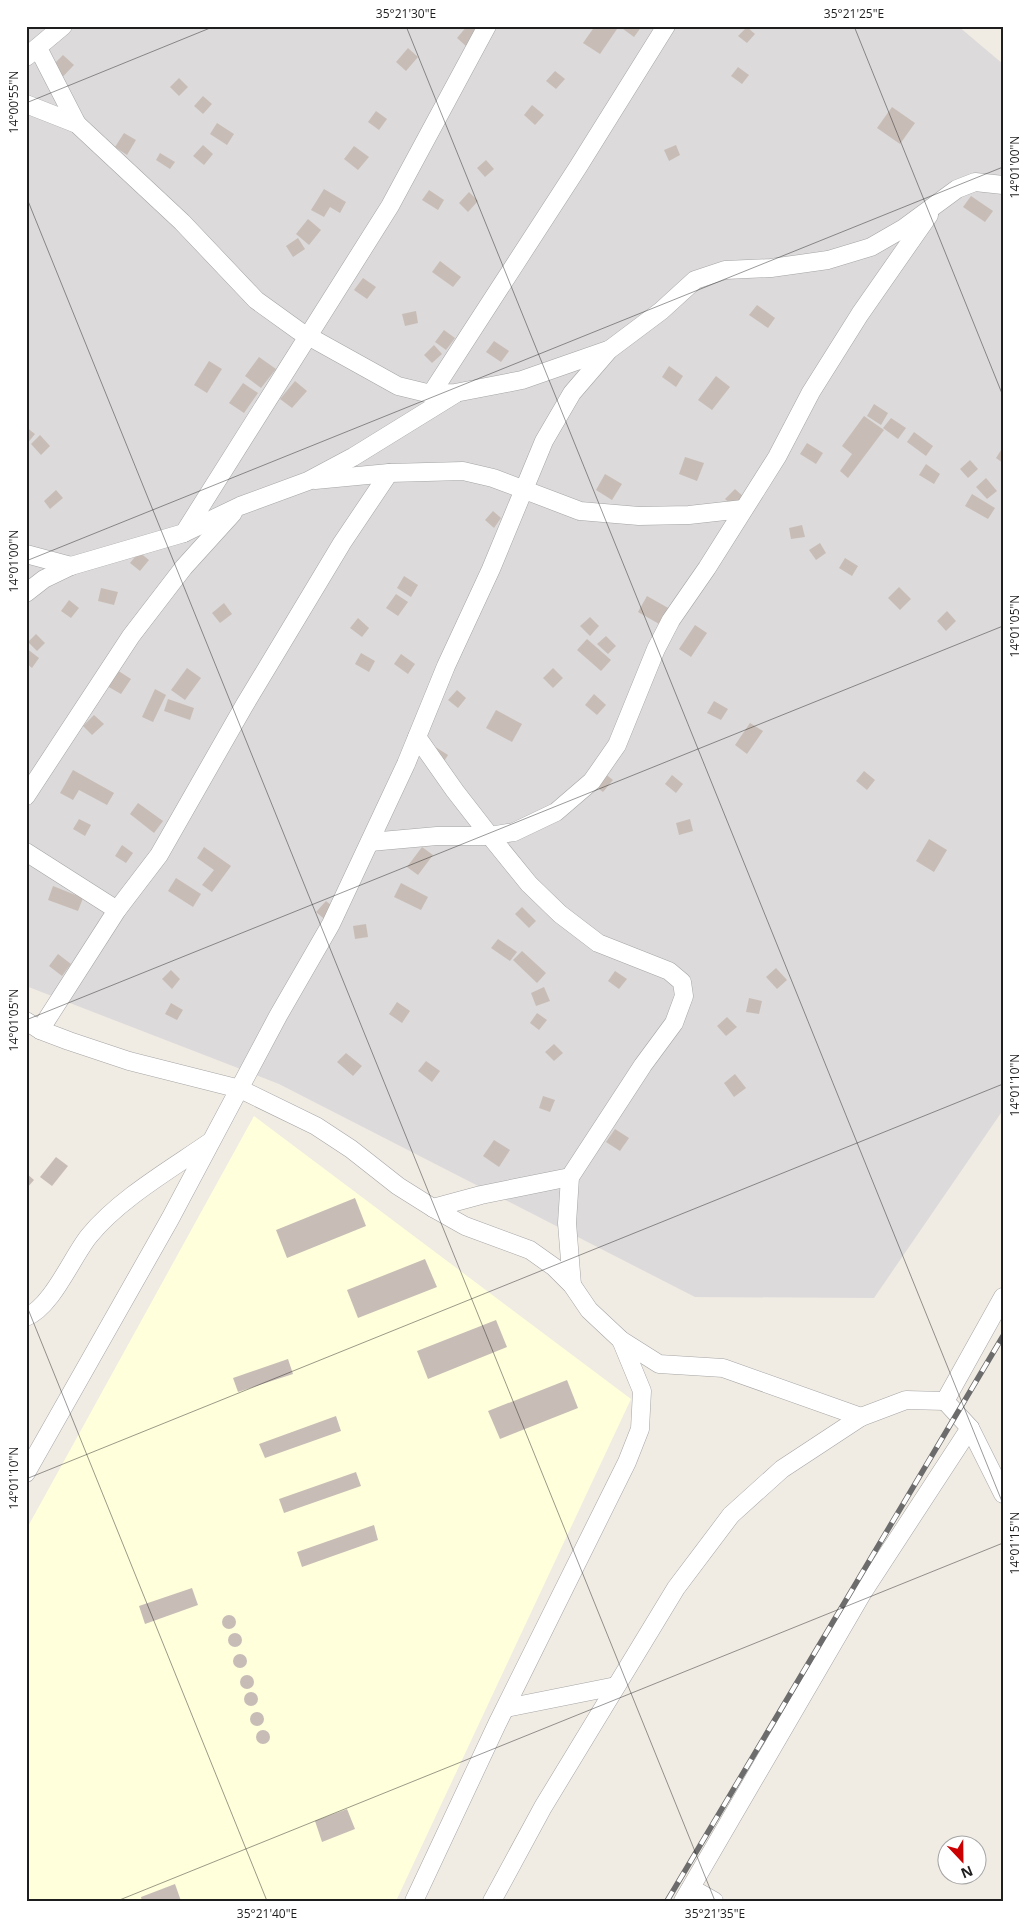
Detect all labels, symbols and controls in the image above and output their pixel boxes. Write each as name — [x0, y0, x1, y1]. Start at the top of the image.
text: 35°21'30"E — [376, 5, 436, 22]
text: 35°21'25"E — [824, 5, 884, 22]
text: 14°00'55"N — [5, 71, 22, 133]
text: 14°01'00"N — [1006, 136, 1023, 198]
text: 14°01'00"N — [5, 530, 22, 592]
text: 14°01'05"N — [1006, 595, 1023, 657]
text: 14°01'05"N — [5, 989, 22, 1051]
text: 14°01'10"N — [1006, 1054, 1023, 1116]
text: 14°01'10"N — [5, 1447, 22, 1509]
text: 14°01'15"N — [1006, 1512, 1023, 1574]
north arrow — [936, 1834, 986, 1884]
text: N — [958, 1862, 976, 1883]
text: 35°21'40"E — [237, 1905, 297, 1922]
text: 35°21'35"E — [685, 1905, 745, 1922]

